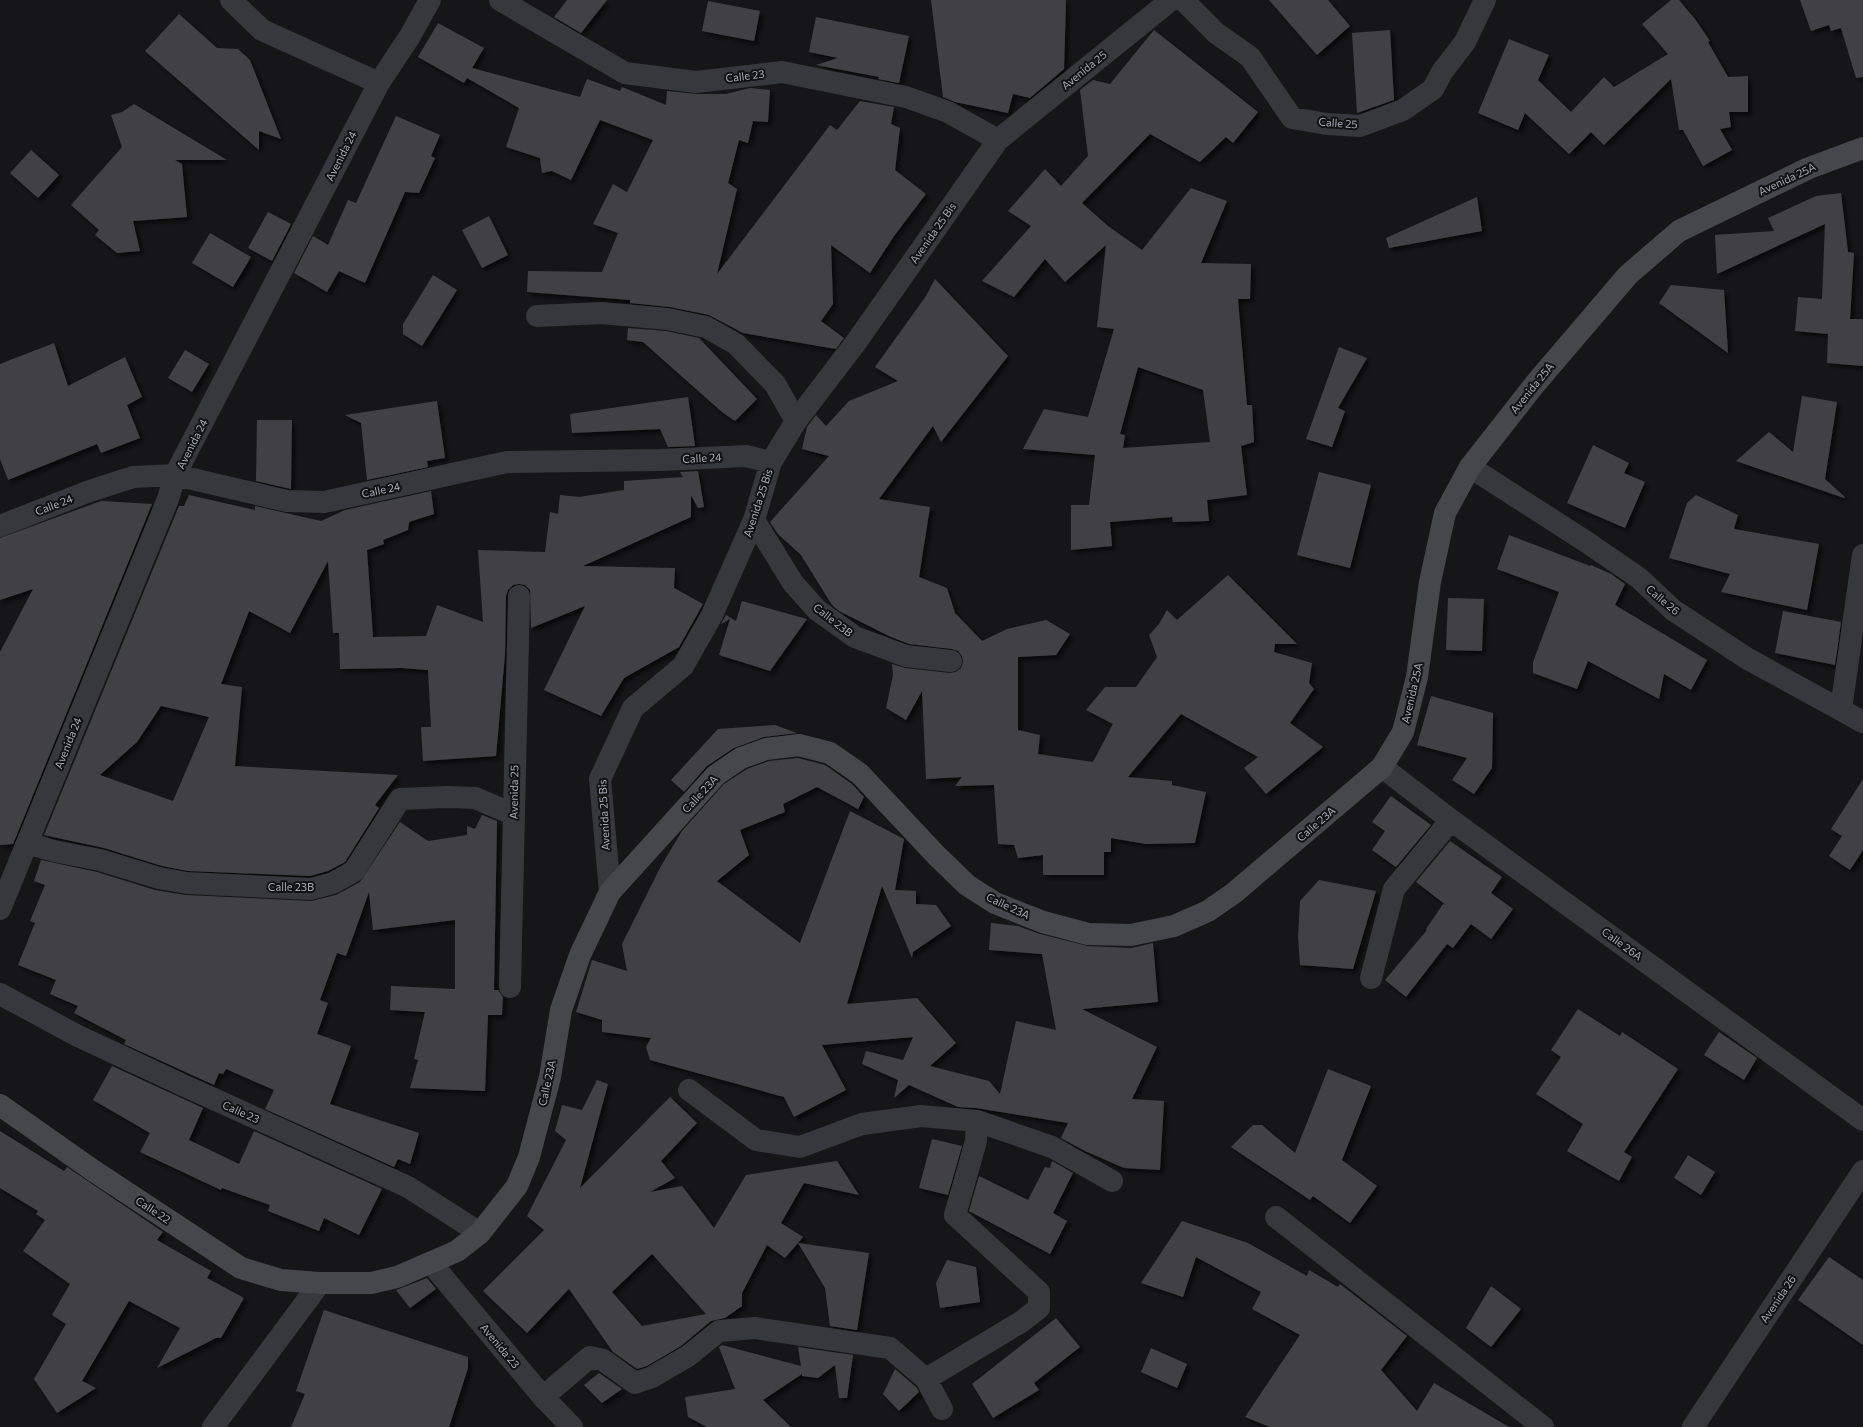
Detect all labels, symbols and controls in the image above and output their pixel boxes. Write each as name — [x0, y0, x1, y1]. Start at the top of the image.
street label: Avenida 25 — [1059, 48, 1109, 92]
street label: Calle 23 — [725, 67, 765, 84]
street label: Calle 25 — [1318, 115, 1358, 130]
street label: Avenida 24 — [322, 128, 359, 183]
street label: Avenida 25A — [1756, 159, 1818, 197]
street label: Avenida 25 Bis — [907, 200, 958, 266]
street label: Avenida 25A — [1507, 359, 1556, 416]
street label: Avenida 24 — [173, 416, 210, 471]
street label: Calle 24 — [682, 450, 722, 465]
street label: Avenida 25 Bis — [740, 467, 775, 539]
street label: Calle 24 — [360, 479, 402, 500]
street label: Calle 24 — [33, 491, 75, 518]
street label: Calle 26 — [1644, 582, 1683, 618]
street label: Calle 23B — [811, 600, 856, 639]
street label: Avenida 25A — [1398, 661, 1425, 724]
street label: Avenida 24 — [51, 715, 84, 770]
street label: Avenida 25 — [507, 765, 520, 819]
street label: Calle 23A — [679, 772, 721, 815]
street label: Avenida 25 Bis — [595, 779, 612, 851]
street label: Calle 23A — [1294, 803, 1338, 844]
street label: Calle 23B — [268, 880, 314, 893]
street label: Calle 23A — [984, 890, 1032, 921]
street label: Calle 26A — [1600, 925, 1645, 963]
street label: Calle 23A — [535, 1058, 558, 1107]
street label: Calle 23 — [221, 1098, 262, 1125]
street label: Calle 22 — [133, 1194, 173, 1226]
street label: Avenida 26 — [1757, 1272, 1798, 1325]
street label: Avenida 23 — [478, 1321, 523, 1371]

